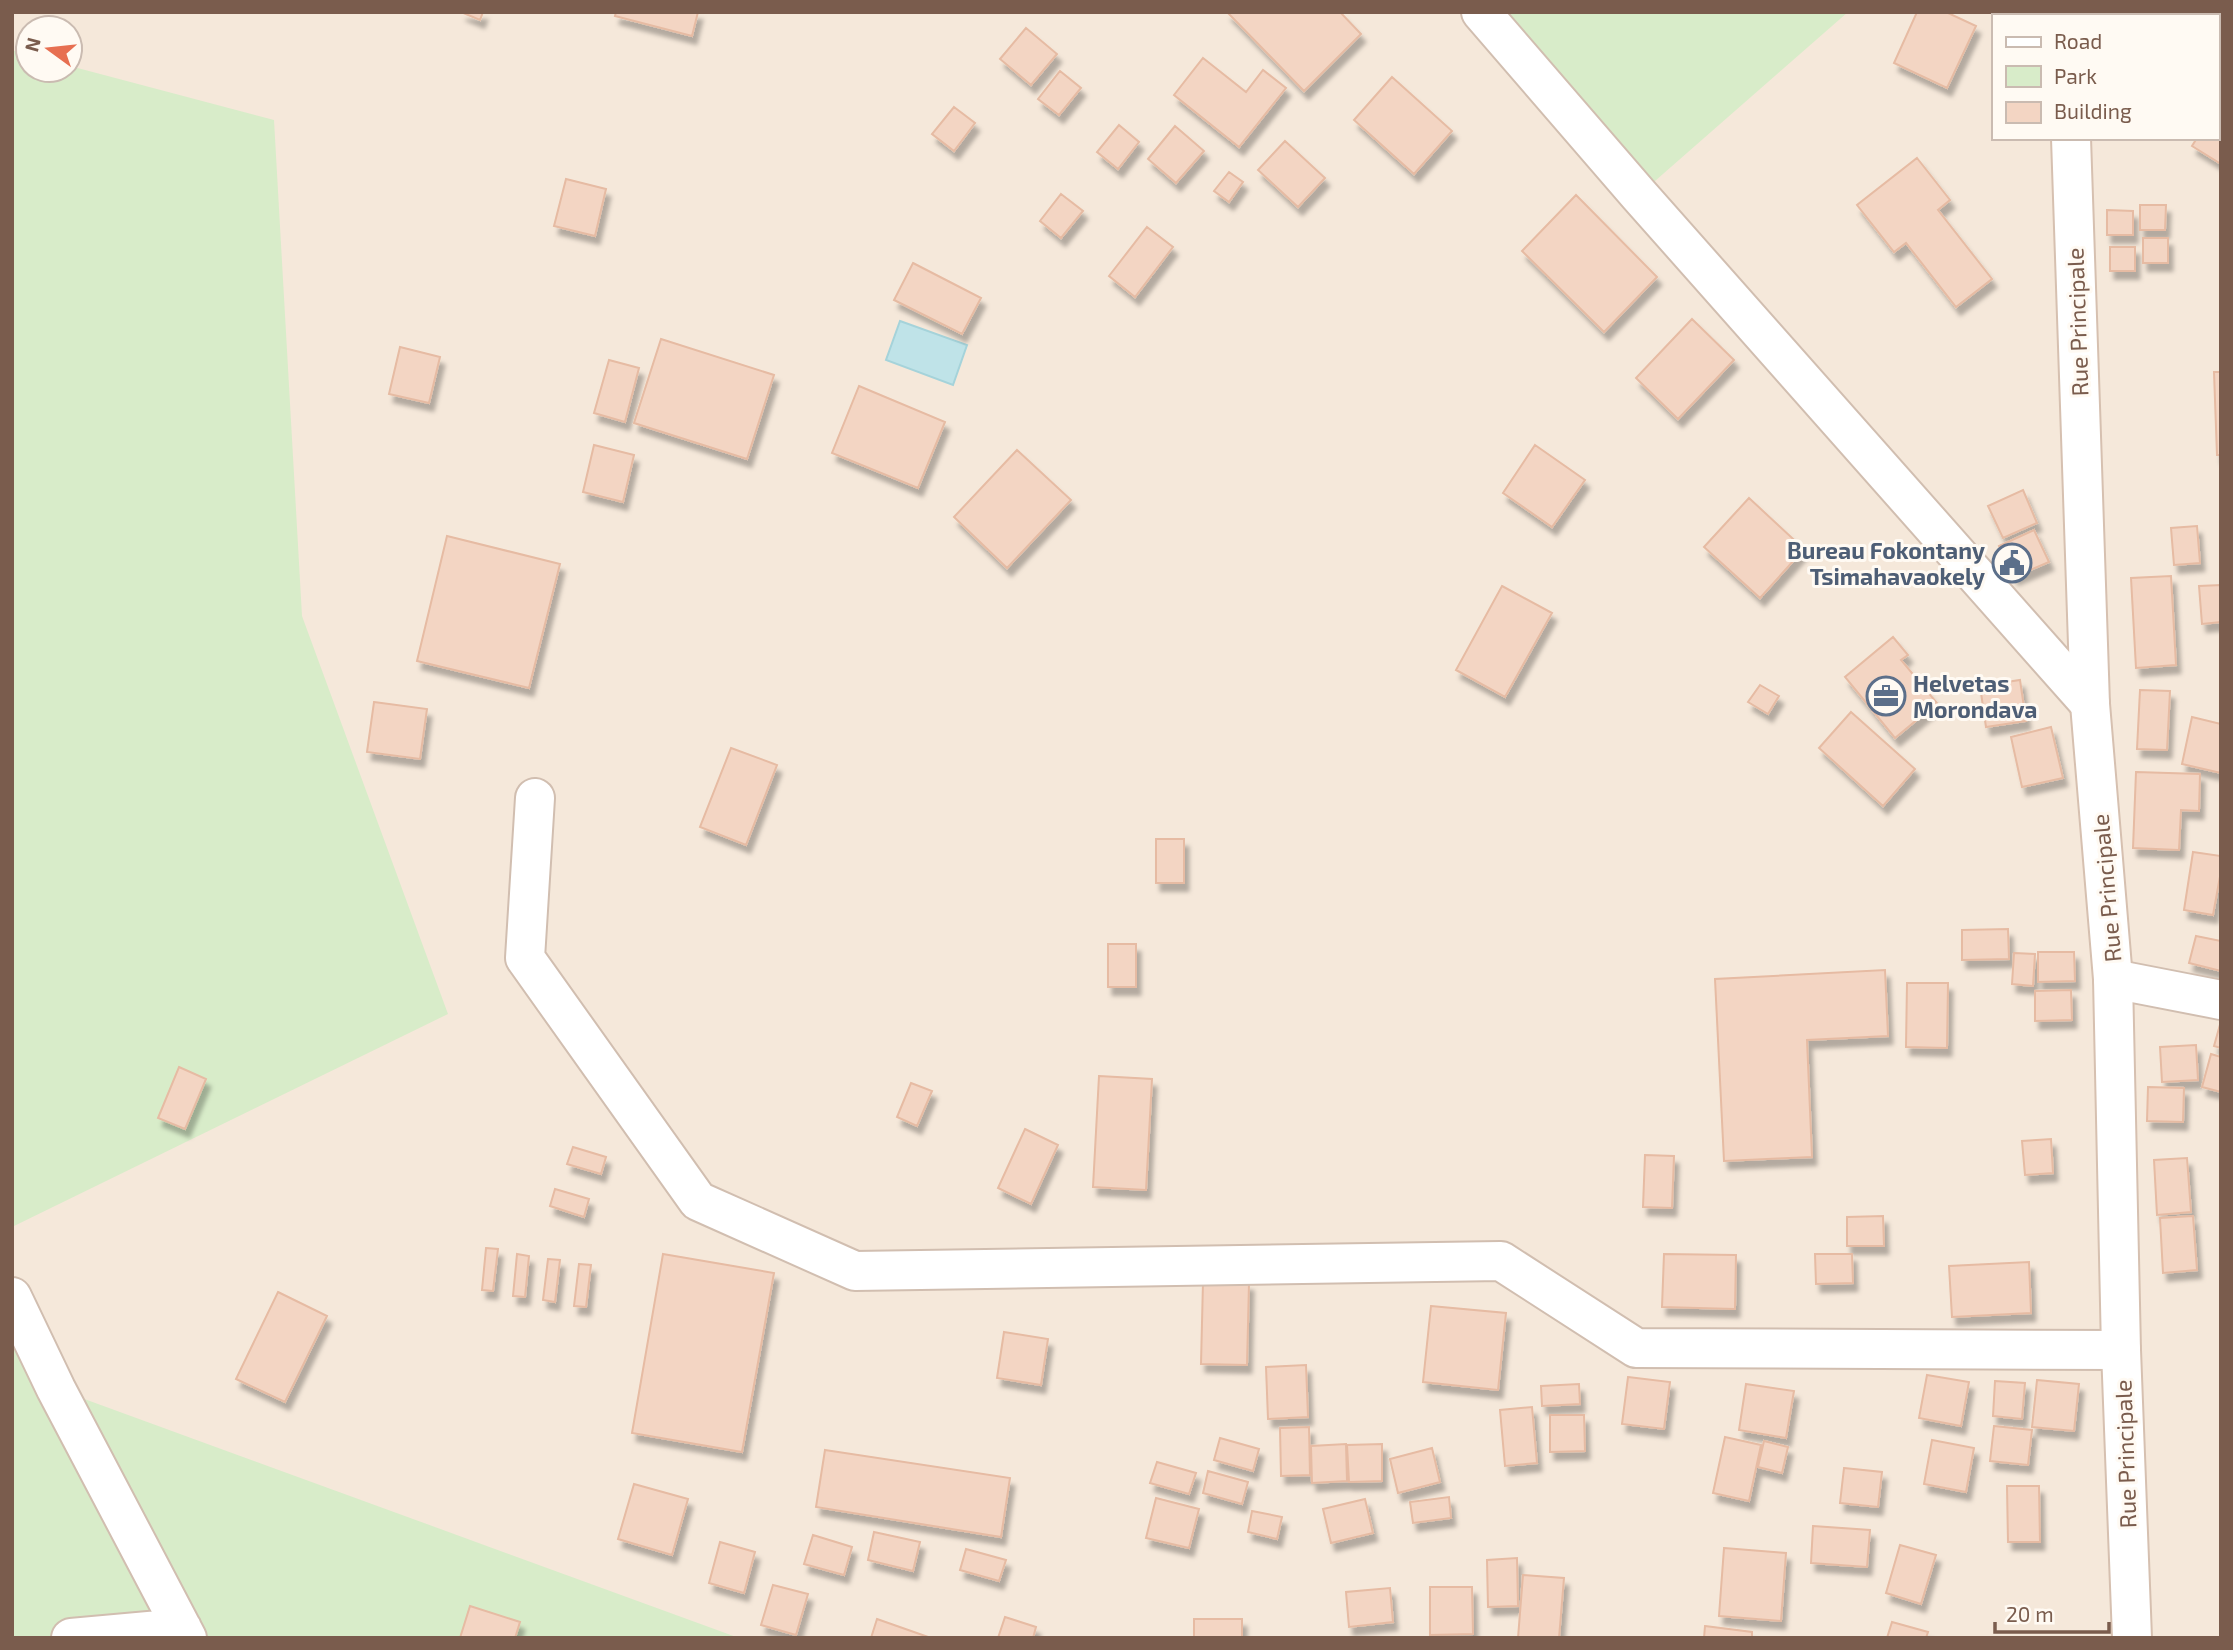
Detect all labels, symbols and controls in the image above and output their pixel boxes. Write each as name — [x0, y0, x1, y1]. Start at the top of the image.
north arrow — [14, 14, 84, 84]
legend — [1992, 14, 2219, 140]
text: Road — [2054, 28, 2102, 53]
text: N — [19, 35, 45, 54]
text: Park — [2054, 63, 2097, 88]
text: Building — [2054, 98, 2132, 123]
street label: Rue Principale — [2060, 247, 2094, 397]
place label: Bureau Fokontany Tsimahavaokely — [1787, 536, 1985, 590]
public building icon: Bureau Fokontany Tsimahavaokely — [1991, 542, 2033, 584]
place label: Helvetas Morondava — [1913, 669, 2037, 723]
office icon: Helvetas Morondava — [1865, 675, 1907, 717]
street label: Rue Principale — [2086, 813, 2126, 963]
street label: Rue Principale — [2108, 1379, 2142, 1529]
scale bar — [1995, 1590, 2109, 1634]
text: 20 m — [2006, 1601, 2054, 1626]

